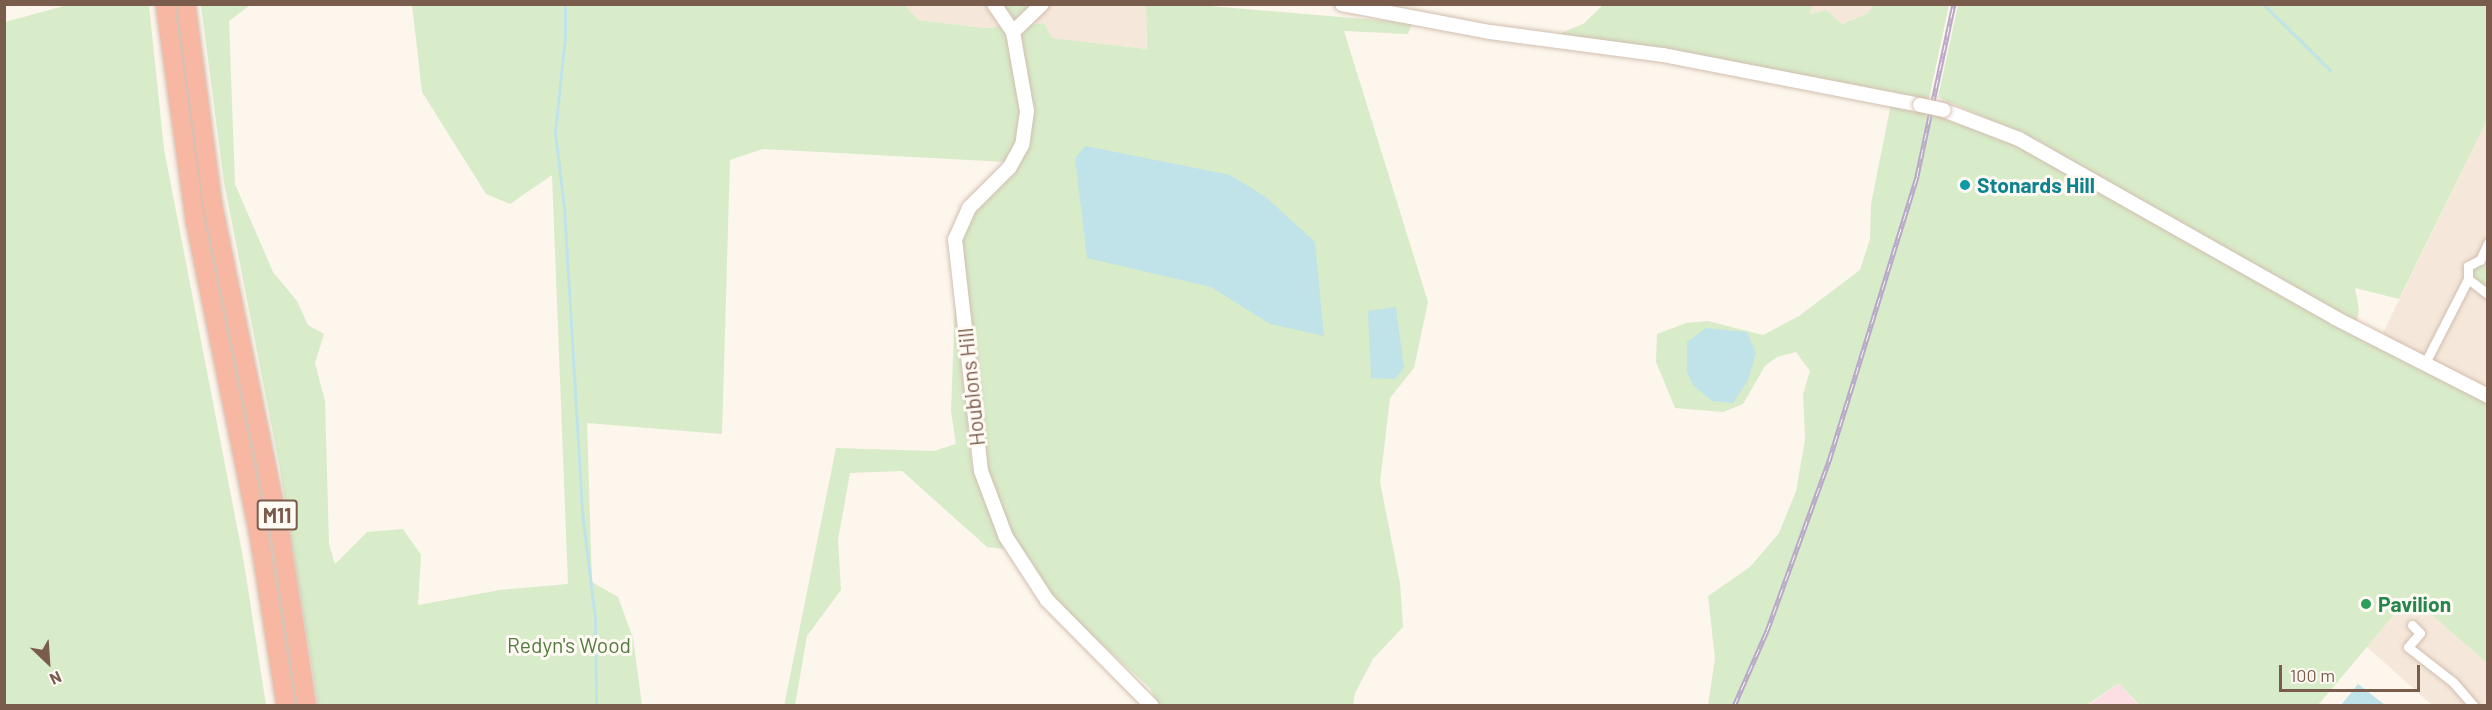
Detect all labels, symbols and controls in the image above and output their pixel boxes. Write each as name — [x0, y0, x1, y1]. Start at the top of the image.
place label: Stonards Hill — [1977, 172, 2095, 198]
marker: Stonards Hill — [1958, 178, 1972, 192]
street label: Houblons Hill — [952, 327, 990, 447]
road number: M11 — [256, 498, 298, 532]
place label: Pavilion — [2378, 591, 2451, 617]
marker: Pavilion — [2359, 597, 2373, 611]
north arrow — [18, 632, 78, 692]
park label: Redyn's Wood — [507, 632, 631, 658]
scale bar — [2282, 653, 2423, 691]
text: 100 m — [2290, 664, 2335, 686]
text: N — [47, 668, 65, 690]

